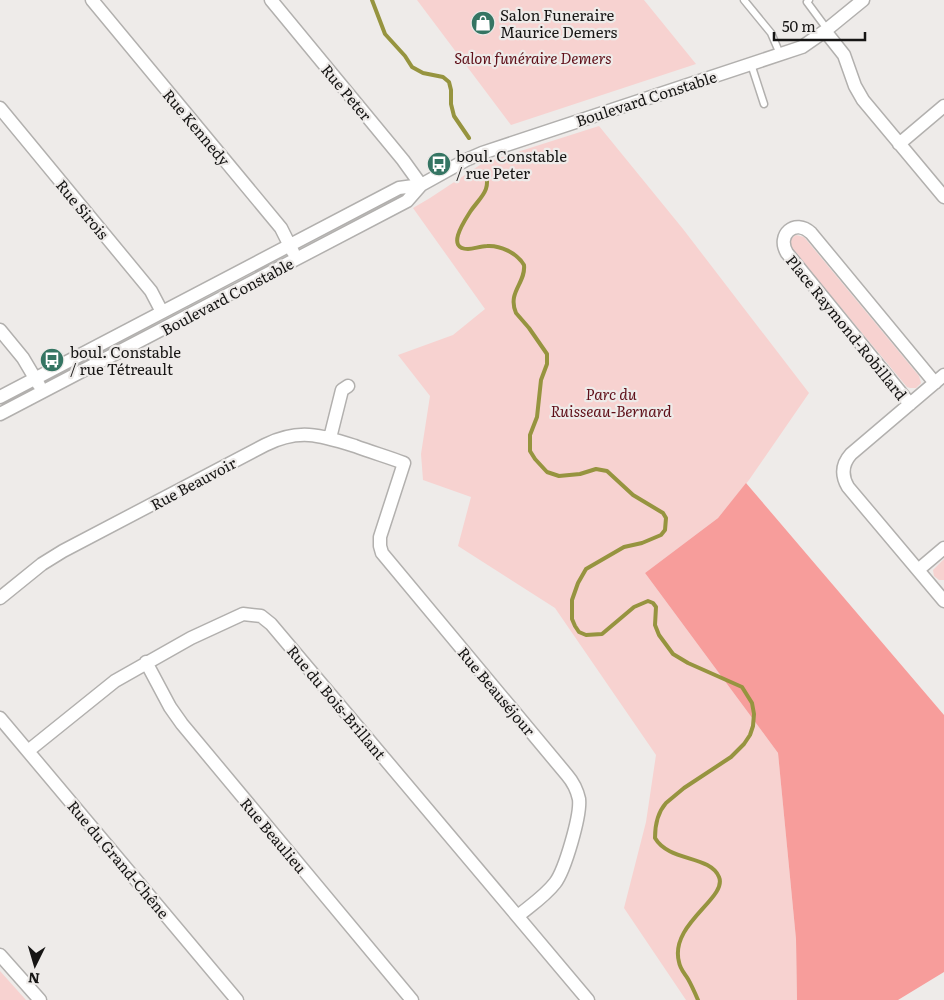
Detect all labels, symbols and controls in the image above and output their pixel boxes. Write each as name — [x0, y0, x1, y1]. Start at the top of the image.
place label: Salon Funeraire Maurice Demers — [500, 3, 618, 43]
shop icon: Salon Funeraire Maurice Demers — [470, 10, 496, 36]
scale bar — [774, 10, 865, 42]
text: 50 m — [782, 14, 816, 37]
park label: Salon funéraire Demers — [454, 46, 612, 69]
street label: Rue Peter — [316, 59, 378, 125]
street label: Boulevard Constable — [573, 64, 720, 132]
street label: Rue Kennedy — [158, 84, 236, 171]
place label: boul. Constable / rue Peter — [456, 144, 567, 184]
bus stop icon: boul. Constable / rue Peter — [426, 151, 452, 177]
street label: Rue Sirois — [51, 174, 115, 244]
street label: Place Raymond-Robillard — [781, 249, 913, 405]
street label: Boulevard Constable — [157, 251, 297, 341]
place label: boul. Constable / rue Tétreault — [70, 340, 181, 380]
bus stop icon: boul. Constable / rue Tétreault — [39, 347, 65, 373]
park label: Parc du Ruisseau-Bernard — [550, 382, 672, 422]
street label: Rue Beauvoir — [146, 451, 240, 515]
street label: Rue du Bois-Brillant — [282, 640, 392, 764]
street label: Rue Beauséjour — [453, 642, 541, 740]
street label: Rue Beaulieu — [235, 792, 313, 878]
street label: Rue du Grand-Chêne — [63, 795, 176, 923]
north arrow — [10, 940, 60, 990]
text: N — [27, 968, 41, 989]

